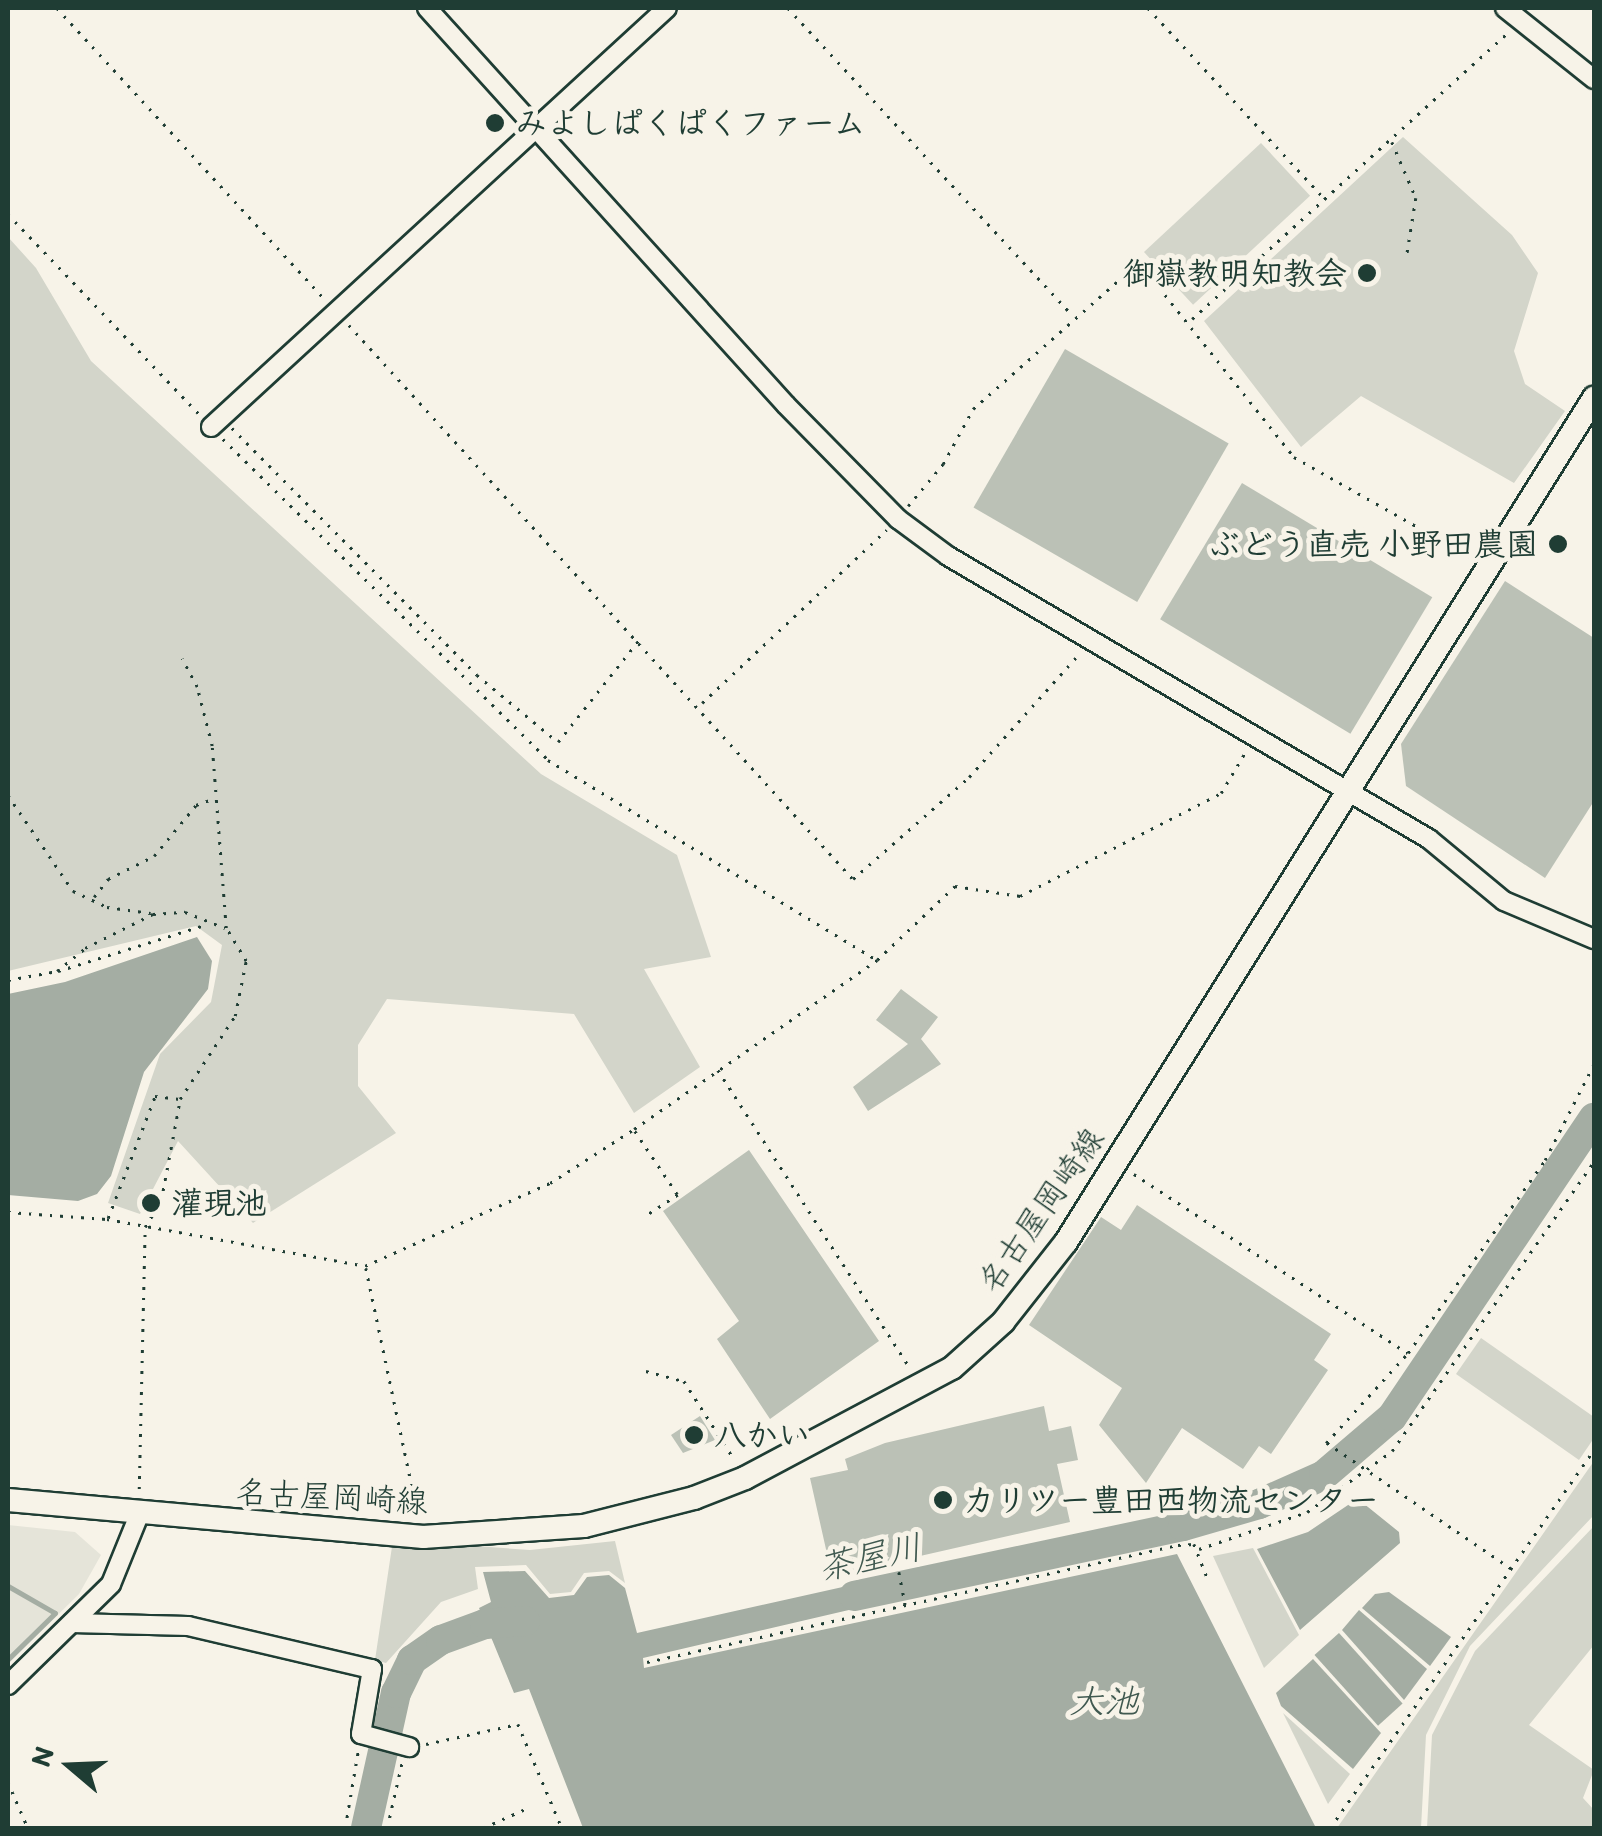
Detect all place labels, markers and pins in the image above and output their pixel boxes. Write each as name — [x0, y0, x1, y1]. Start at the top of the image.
place label: みよしぱくぱくファーム — [515, 104, 867, 142]
marker: みよしぱくぱくファーム — [484, 112, 506, 134]
place label: 御嶽教明知教会 — [1123, 254, 1347, 292]
marker: 御嶽教明知教会 — [1356, 262, 1378, 284]
place label: ぶどう直売 小野田農園 — [1211, 525, 1538, 563]
marker: ぶどう直売 小野田農園 — [1547, 533, 1569, 555]
place label: 灌現池 — [171, 1184, 267, 1222]
marker: 灌現池 — [140, 1192, 162, 1214]
place label: 八かい — [714, 1416, 810, 1454]
marker: 八かい — [683, 1424, 705, 1446]
place label: カリツー豊田西物流センター — [963, 1481, 1379, 1519]
marker: カリツー豊田西物流センター — [932, 1489, 954, 1511]

